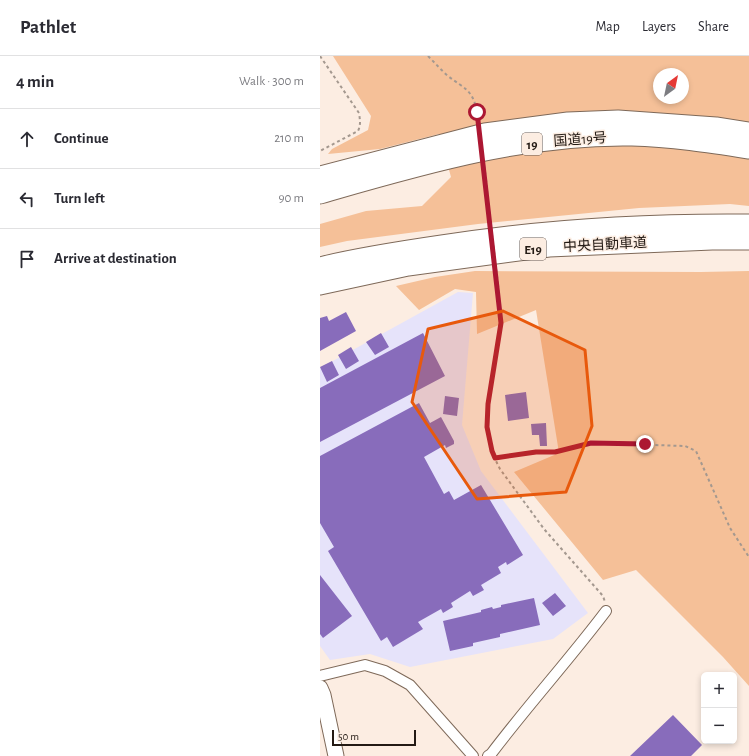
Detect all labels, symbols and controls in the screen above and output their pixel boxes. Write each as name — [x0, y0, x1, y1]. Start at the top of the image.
text: Pathlet — [20, 18, 76, 37]
text: Map — [595, 20, 620, 34]
text: Layers — [642, 20, 676, 34]
text: Share — [698, 20, 729, 34]
north arrow — [653, 68, 689, 104]
text: 4 min — [16, 73, 54, 90]
text: Walk · 300 m — [239, 75, 304, 88]
route start — [468, 103, 486, 121]
icon: ahead — [16, 128, 38, 150]
street label: 国道19号 — [553, 130, 607, 149]
text: Continue — [54, 131, 109, 146]
text: 210 m — [274, 132, 304, 145]
road number: 19 — [522, 133, 542, 155]
icon: left — [16, 188, 38, 210]
text: Turn left — [54, 191, 105, 206]
text: 90 m — [278, 192, 304, 205]
street label: 中央自動車道 — [563, 235, 647, 254]
road number: E19 — [520, 238, 546, 260]
icon: arrive — [16, 248, 38, 270]
text: Arrive at destination — [54, 251, 177, 266]
route end — [636, 435, 654, 453]
map controls — [701, 672, 737, 744]
button: + — [701, 672, 737, 708]
button: − — [701, 708, 737, 744]
scale bar — [332, 728, 416, 747]
text: 50 m — [338, 731, 359, 742]

